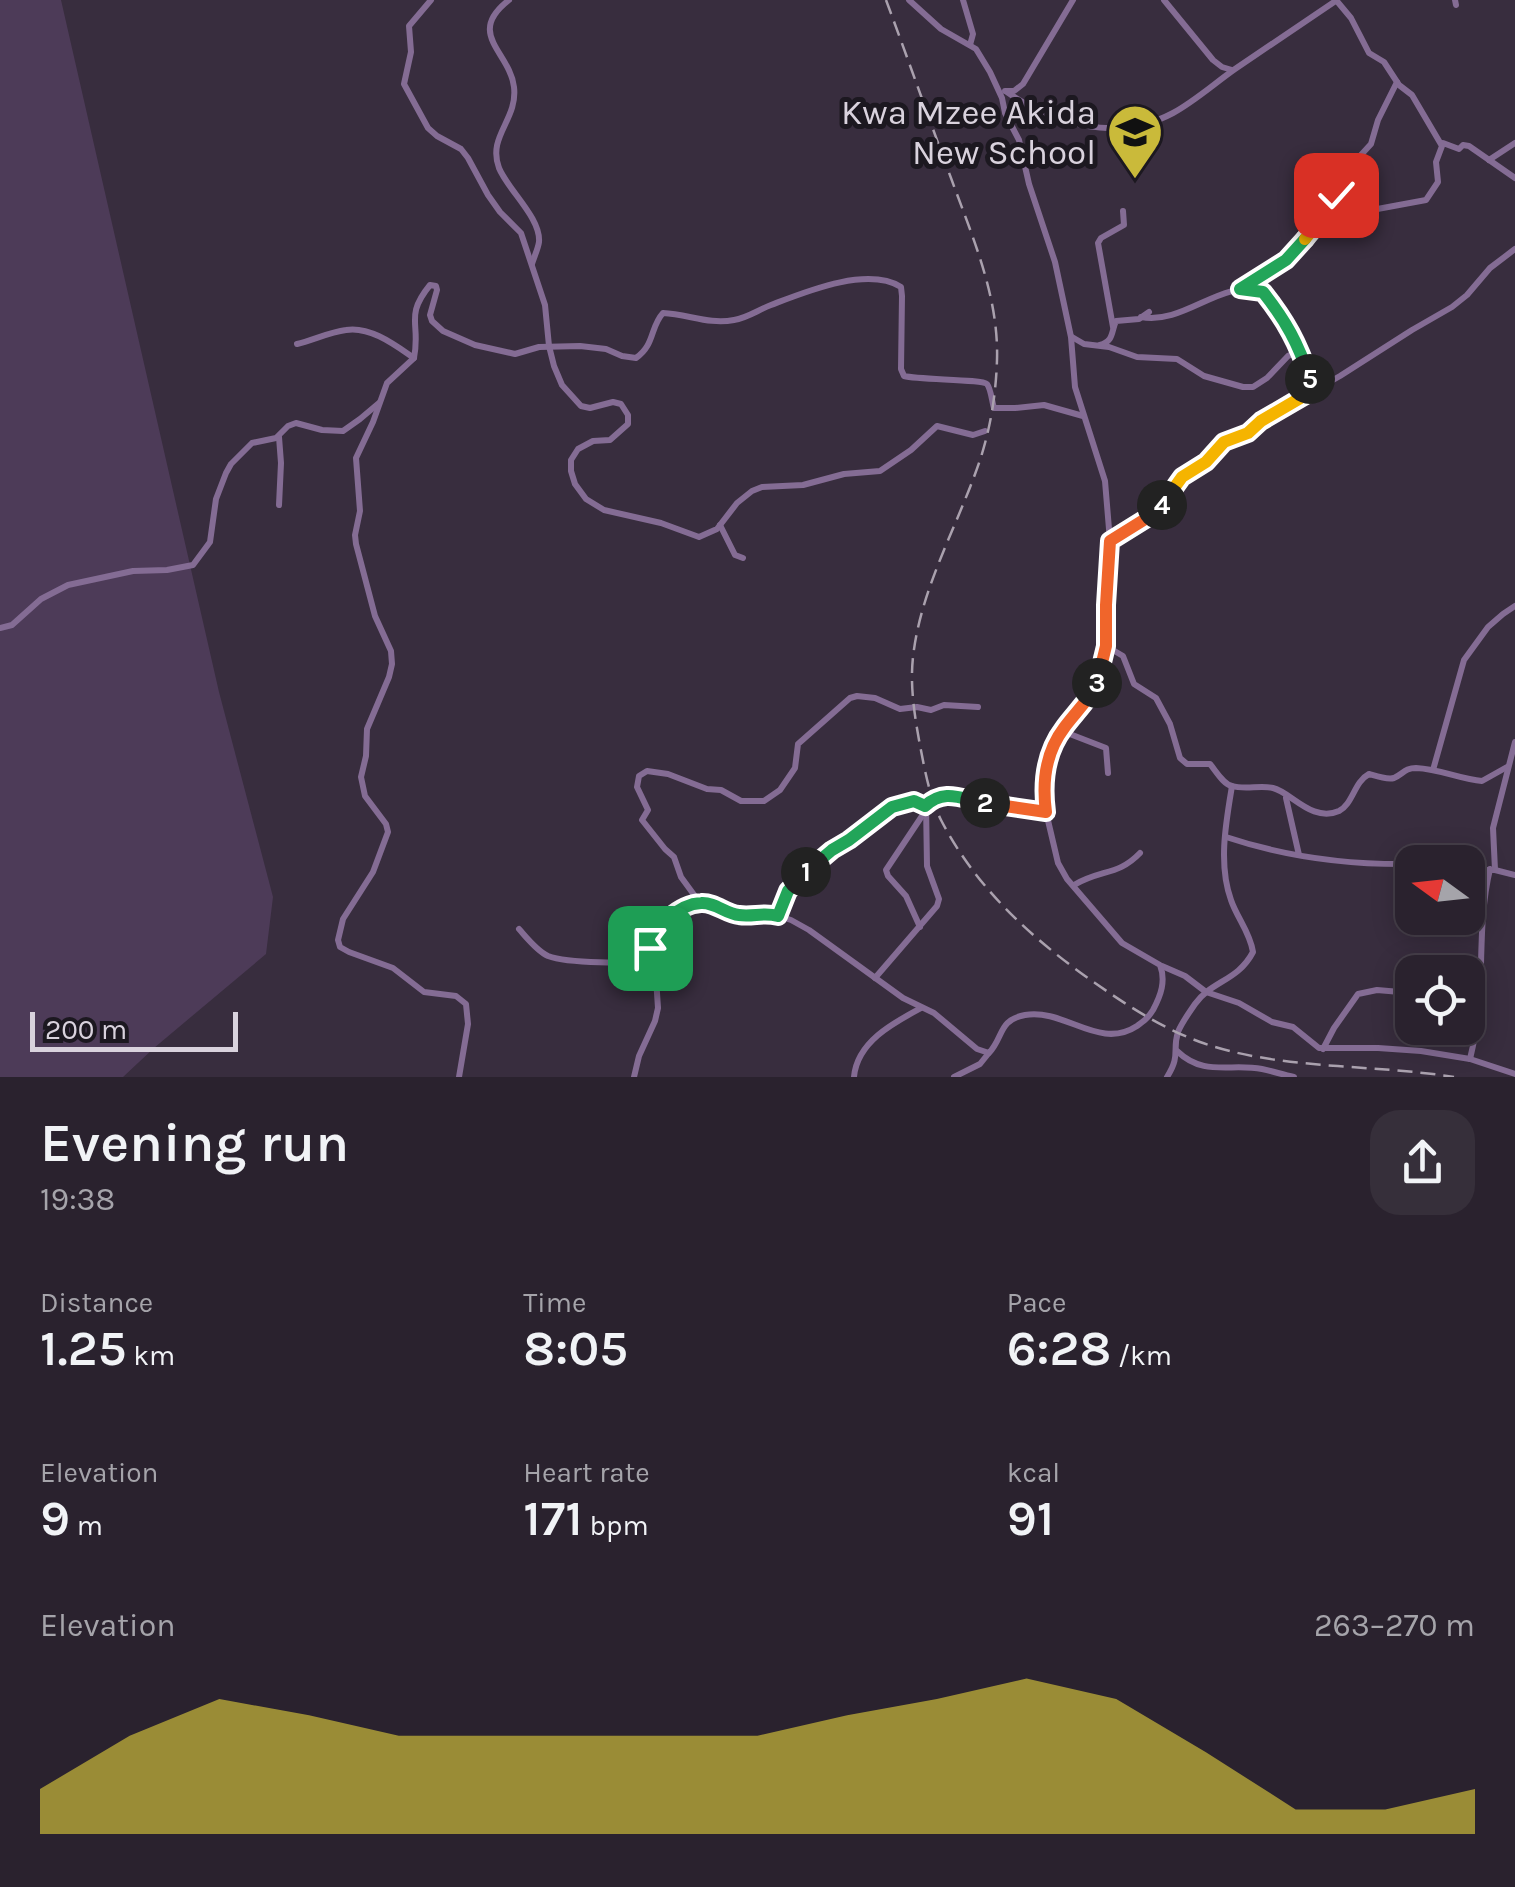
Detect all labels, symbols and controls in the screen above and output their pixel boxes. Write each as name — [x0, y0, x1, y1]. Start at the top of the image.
place label: Kwa Mzee Akida New School — [841, 92, 1096, 173]
school or university icon: Kwa Mzee Akida New School — [1105, 102, 1165, 181]
pin — [1294, 153, 1379, 238]
icon: check — [1309, 168, 1364, 223]
pin: 5 — [1285, 354, 1335, 404]
text: 5 — [1302, 362, 1318, 395]
pin: 4 — [1137, 480, 1187, 530]
text: 4 — [1154, 488, 1170, 521]
pin: 3 — [1072, 658, 1122, 708]
text: 3 — [1088, 666, 1106, 699]
pin: 2 — [960, 778, 1010, 828]
text: 2 — [977, 786, 993, 819]
north arrow — [1395, 845, 1485, 935]
map controls — [1395, 845, 1485, 1045]
pin: 1 — [781, 847, 831, 897]
text: 1 — [801, 855, 811, 888]
pin — [608, 906, 693, 991]
icon: arrive — [623, 921, 678, 976]
button: locate — [1395, 955, 1485, 1045]
scale bar — [30, 1007, 238, 1052]
text: 200 m — [45, 1013, 127, 1046]
button: share — [1370, 1110, 1475, 1215]
text: Evening run — [40, 1111, 349, 1175]
text: 19:38 — [40, 1181, 115, 1218]
text: Distance — [40, 1286, 153, 1319]
text: Time — [523, 1286, 586, 1319]
text: Pace — [1007, 1286, 1066, 1319]
text: 1.25 — [40, 1319, 126, 1378]
text: 8:05 — [523, 1319, 628, 1378]
text: 6:28 — [1007, 1319, 1111, 1378]
text: km — [126, 1339, 175, 1372]
text: /km — [1111, 1339, 1172, 1372]
text: Elevation — [40, 1456, 159, 1489]
text: Heart rate — [523, 1456, 650, 1489]
text: kcal — [1007, 1456, 1060, 1489]
text: 9 — [40, 1489, 70, 1548]
text: 171 — [523, 1489, 583, 1548]
text: 91 — [1007, 1489, 1054, 1548]
text: m — [70, 1509, 103, 1542]
text: bpm — [583, 1509, 649, 1542]
text: Elevation — [40, 1607, 175, 1644]
text: 263–270 m — [1314, 1607, 1475, 1644]

